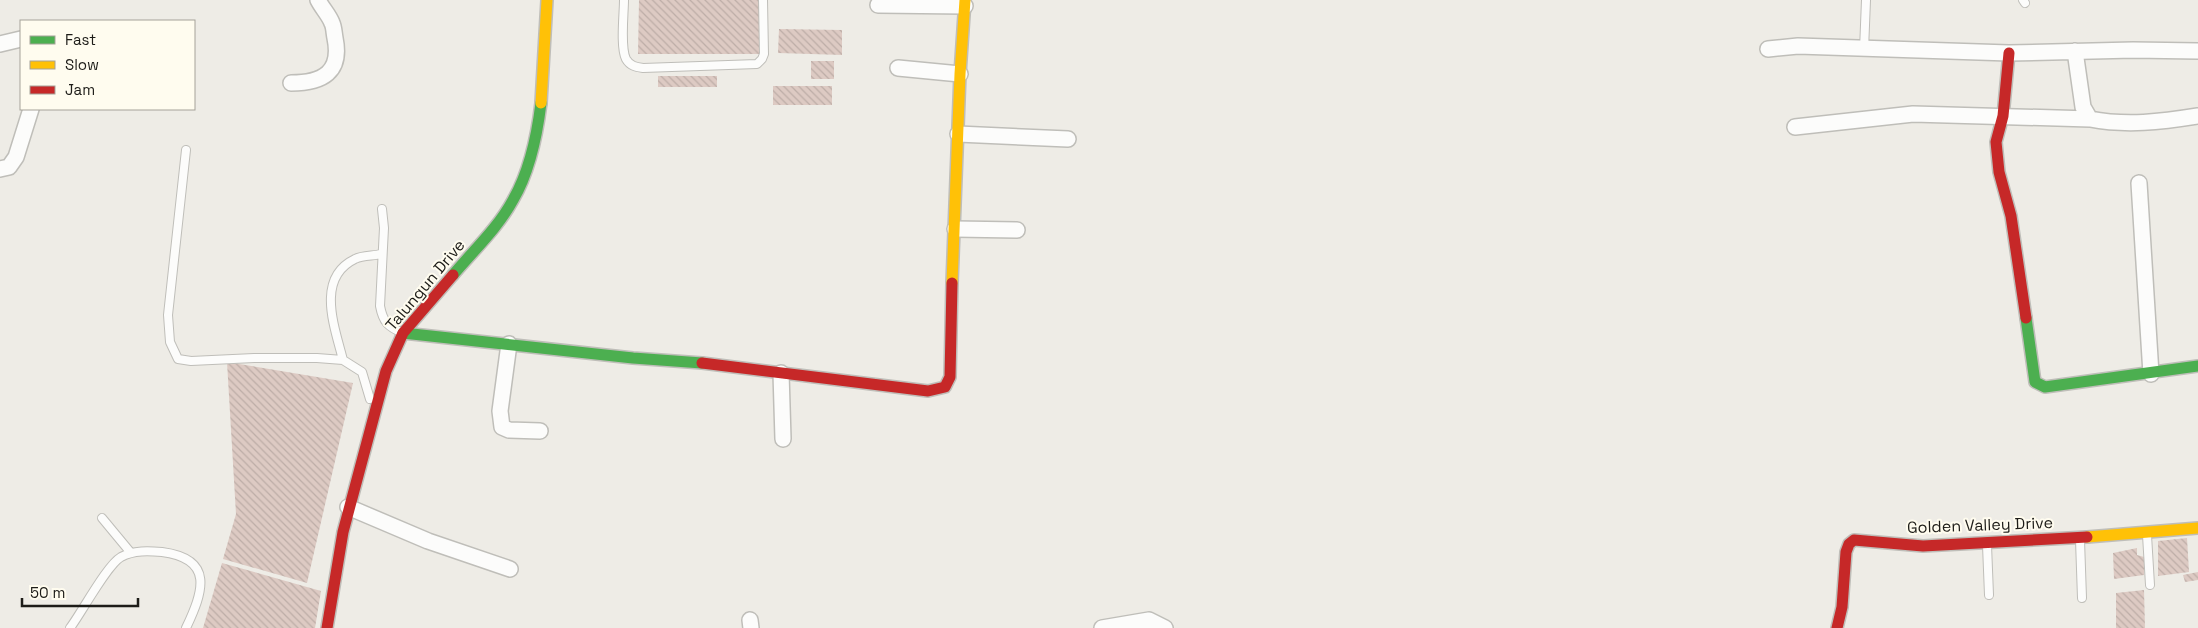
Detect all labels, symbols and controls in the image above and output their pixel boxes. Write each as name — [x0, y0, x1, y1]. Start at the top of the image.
legend — [20, 20, 195, 110]
text: Fast — [65, 30, 96, 49]
text: Slow — [65, 55, 99, 74]
text: Jam — [65, 80, 95, 99]
street label: Talungun Drive — [381, 235, 469, 335]
street label: Golden Valley Drive — [1907, 512, 2053, 538]
scale bar — [22, 576, 139, 608]
text: 50 m — [30, 583, 65, 602]

